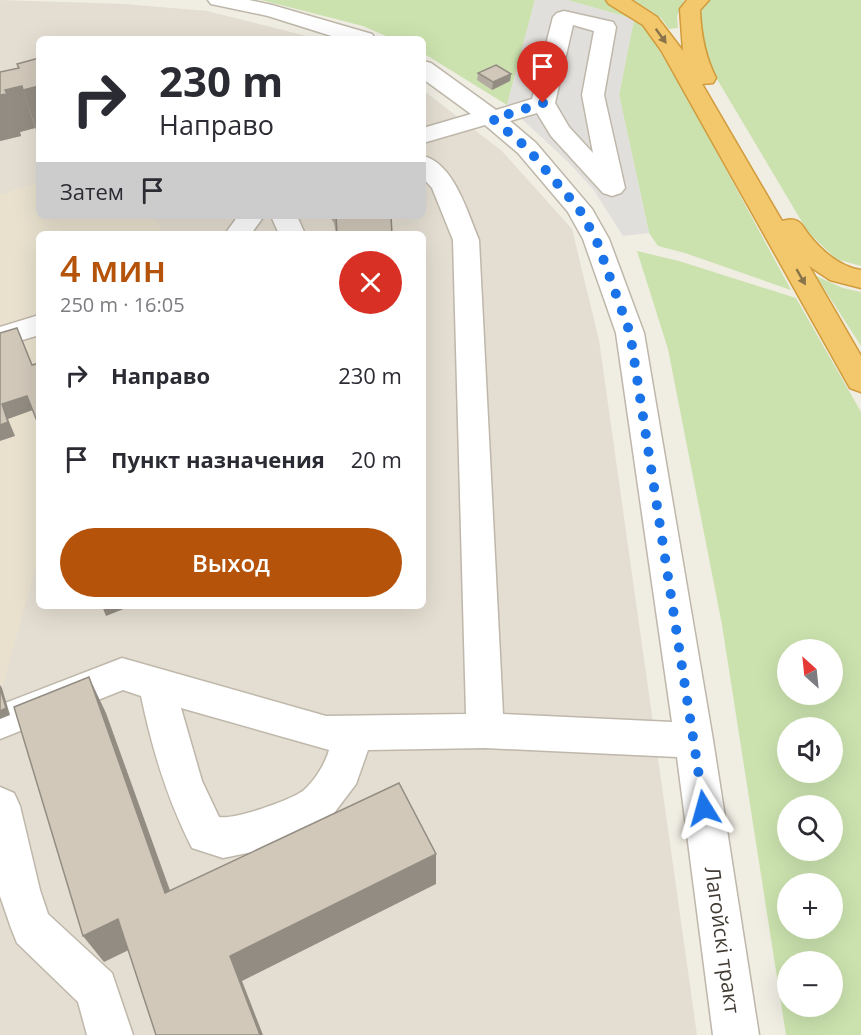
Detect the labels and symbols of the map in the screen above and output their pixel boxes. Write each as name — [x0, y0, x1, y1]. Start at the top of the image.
one-way arrow — [655, 27, 667, 43]
pin — [517, 41, 568, 103]
one-way arrow — [796, 269, 807, 285]
north arrow — [777, 639, 843, 705]
position arrow — [672, 776, 736, 840]
street label: Лагойскі тракт — [699, 865, 747, 1015]

